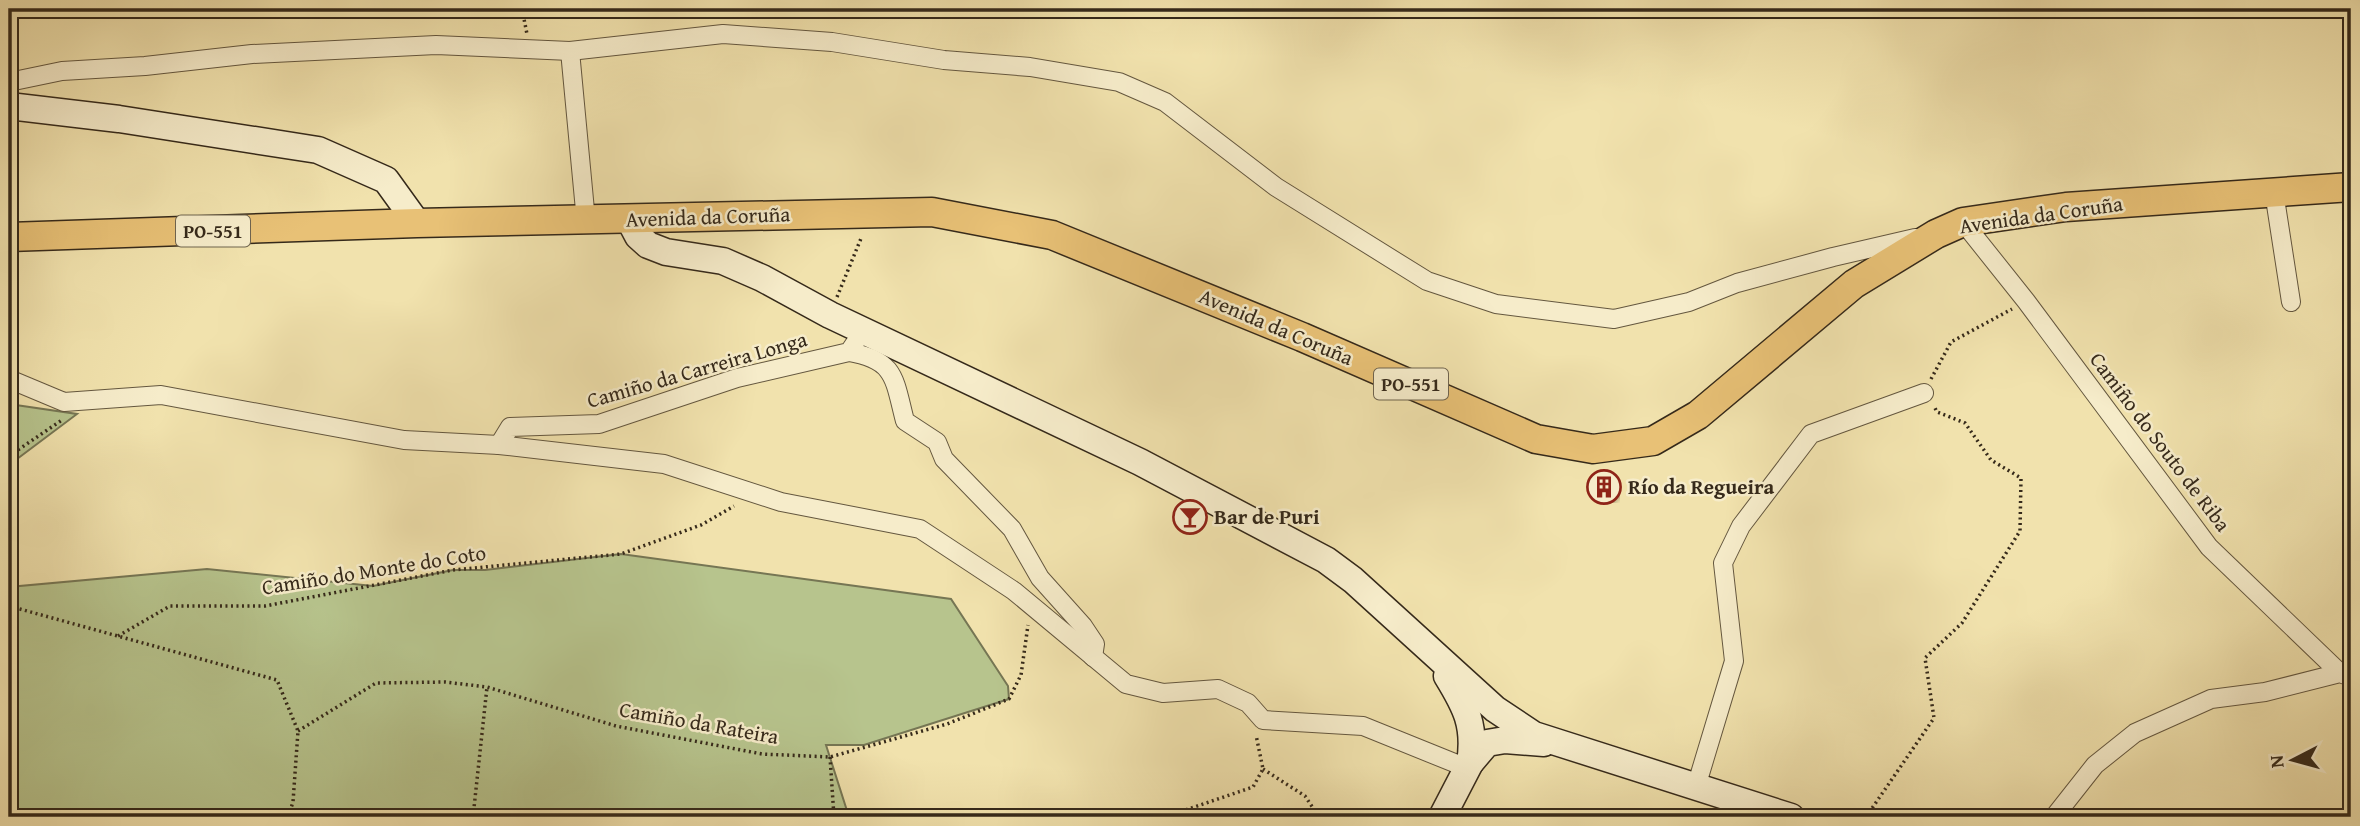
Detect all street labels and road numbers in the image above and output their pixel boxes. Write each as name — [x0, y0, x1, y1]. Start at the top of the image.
street label: Avenida da Coruña — [1957, 188, 2125, 241]
street label: Avenida da Coruña — [625, 198, 791, 235]
road number: PO-551 — [176, 216, 250, 246]
street label: Avenida da Coruña — [1194, 280, 1358, 373]
street label: Camiño da Carreira Longa — [583, 323, 811, 416]
street label: Camiño do Souto de Riba — [2083, 345, 2238, 538]
road number: PO-551 — [1374, 368, 1448, 400]
street label: Camiño do Monte do Coto — [260, 536, 488, 603]
street label: Camiño da Rateira — [617, 693, 781, 752]

